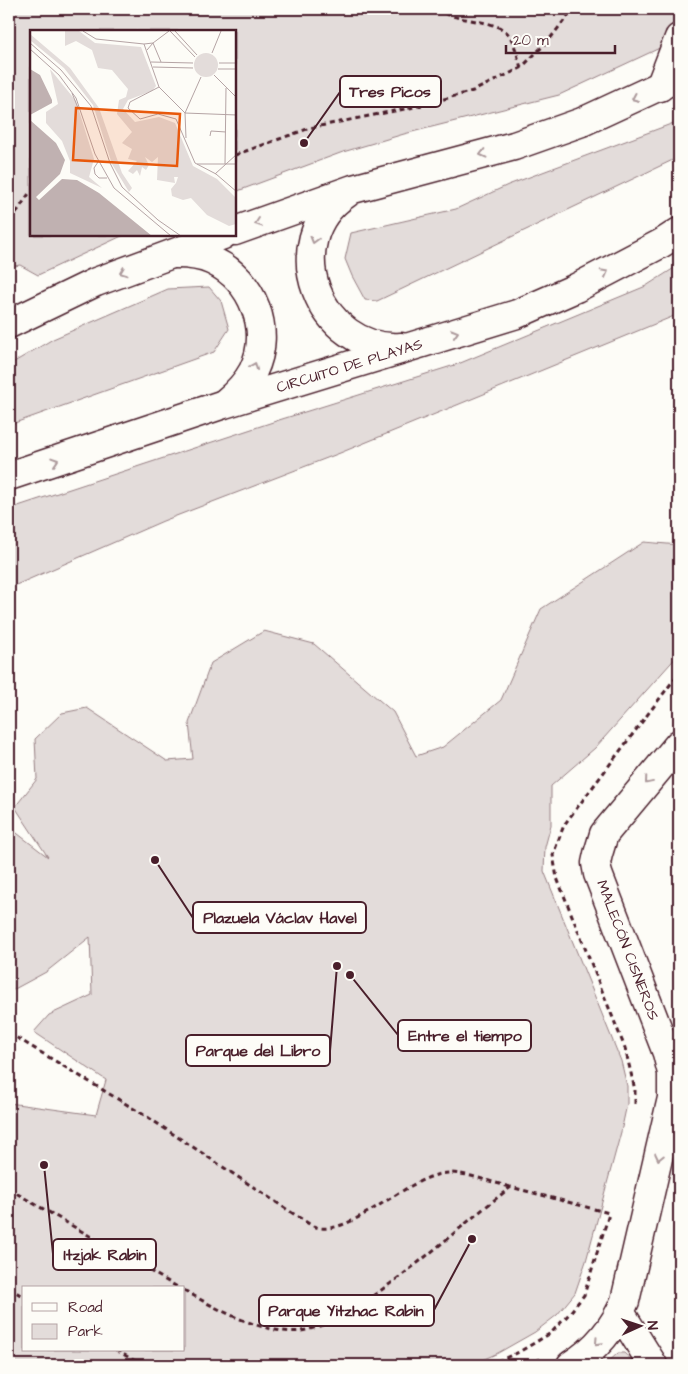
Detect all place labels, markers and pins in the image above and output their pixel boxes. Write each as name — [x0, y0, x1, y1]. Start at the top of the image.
callout: Tres Picos — [340, 76, 441, 107]
callout: Plazuela Václav Havel — [193, 902, 366, 933]
callout: Entre el tiempo — [398, 1020, 531, 1051]
callout: Parque del Libro — [186, 1035, 330, 1066]
callout: Itzjak Rabin — [53, 1239, 156, 1270]
callout: Parque Yitzhac Rabin — [259, 1295, 434, 1326]

